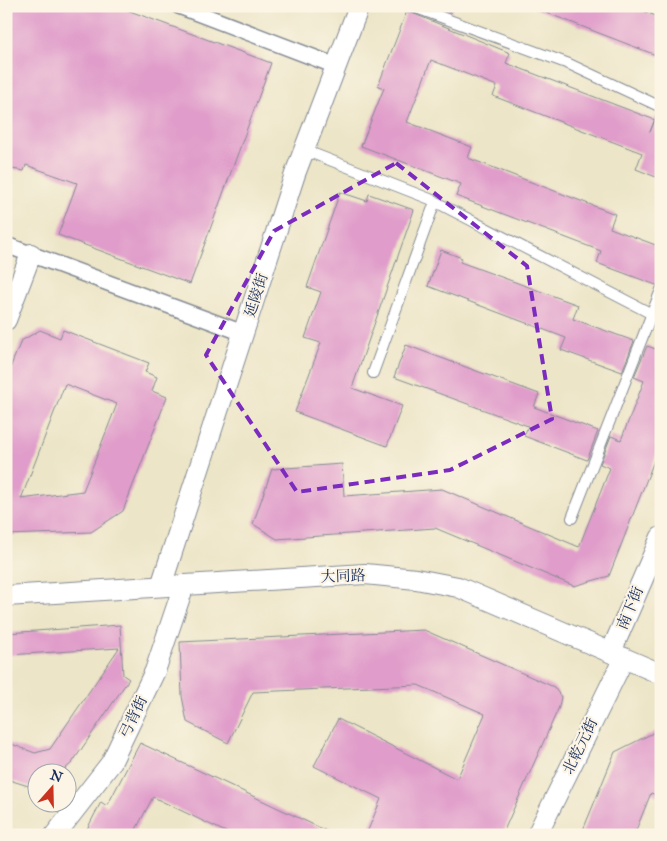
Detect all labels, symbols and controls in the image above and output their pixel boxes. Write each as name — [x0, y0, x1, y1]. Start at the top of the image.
street label: 延陵街 — [240, 271, 272, 319]
street label: 大同路 — [320, 566, 366, 586]
street label: 南下街 — [613, 584, 647, 632]
street label: 弓背街 — [115, 693, 151, 741]
street label: 北乾元街 — [559, 715, 601, 777]
north arrow — [28, 764, 78, 814]
text: N — [48, 766, 65, 786]

